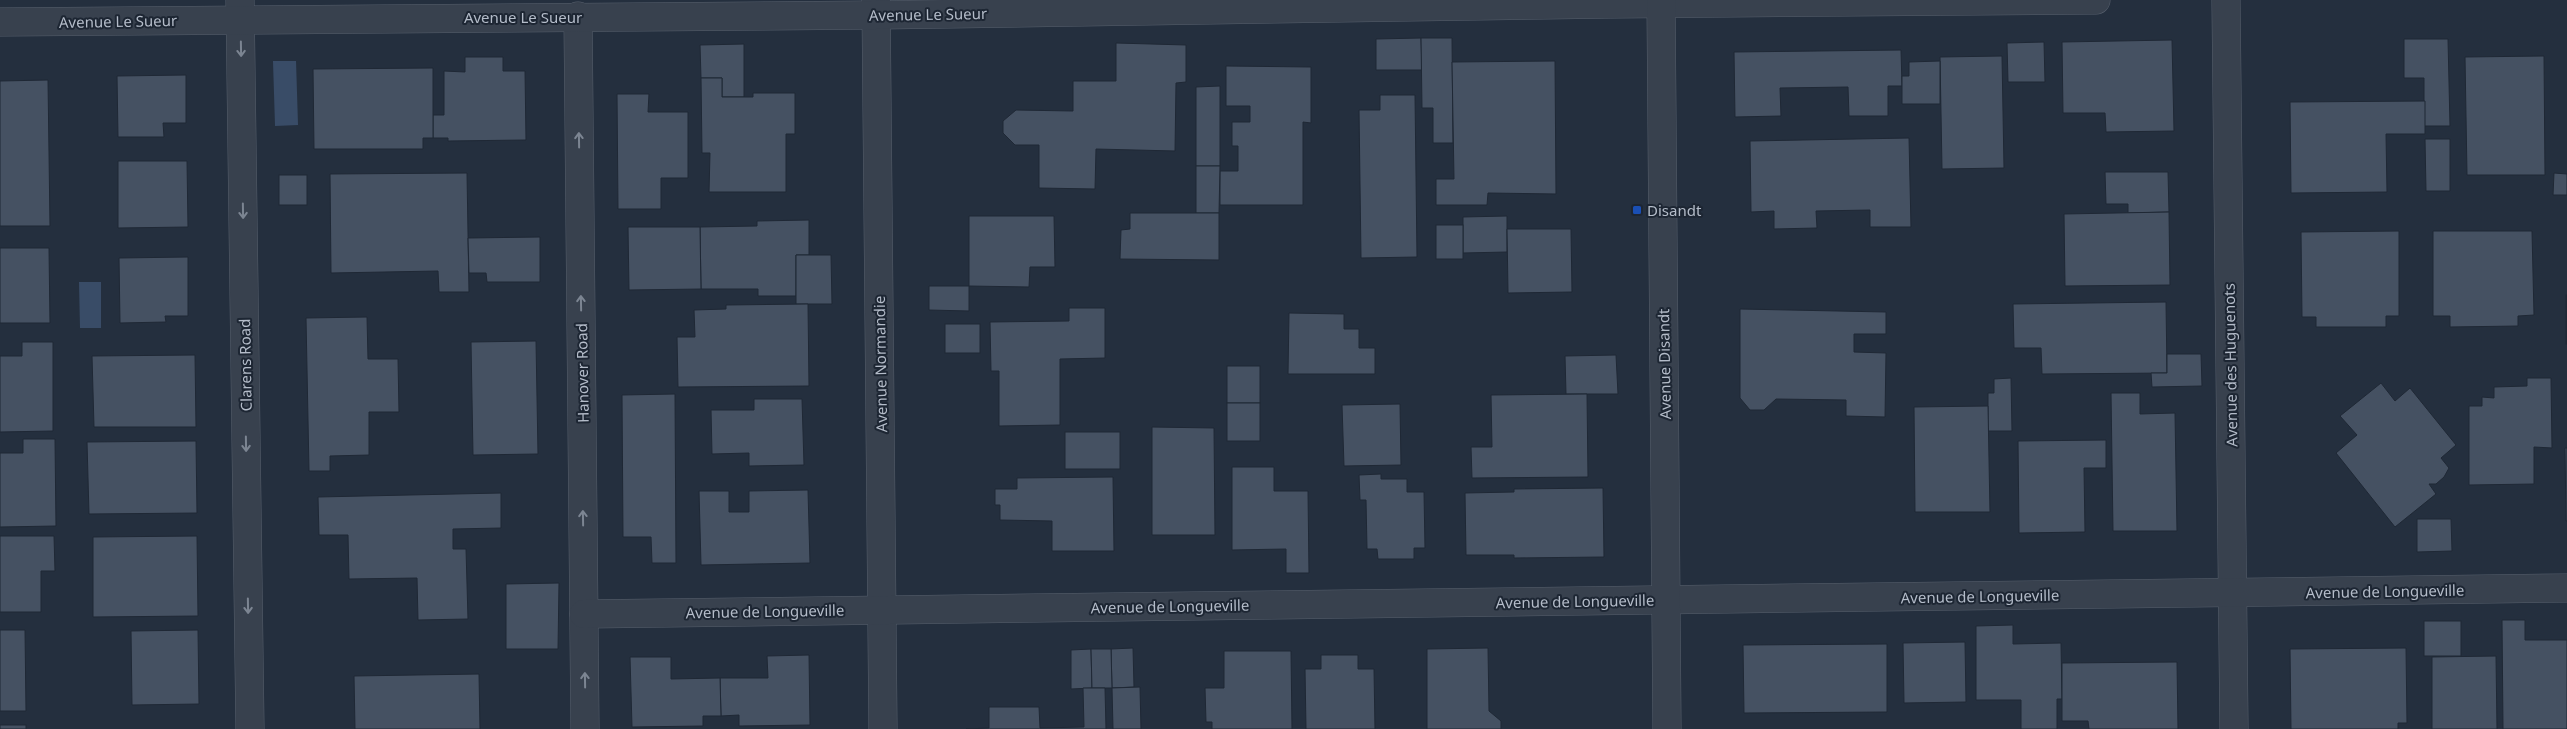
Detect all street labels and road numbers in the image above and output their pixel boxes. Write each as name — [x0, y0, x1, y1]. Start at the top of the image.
street label: Avenue Le Sueur — [869, 3, 987, 25]
street label: Avenue Le Sueur — [464, 7, 582, 27]
street label: Avenue Le Sueur — [59, 10, 177, 32]
street label: Avenue des Huguenots — [2219, 283, 2241, 447]
street label: Avenue Normandie — [869, 296, 891, 432]
street label: Avenue Disandt — [1653, 308, 1675, 420]
street label: Clarens Road — [234, 319, 256, 411]
street label: Hanover Road — [571, 323, 593, 423]
street label: Avenue de Longueville — [2305, 580, 2465, 602]
street label: Avenue de Longueville — [1900, 585, 2060, 607]
street label: Avenue de Longueville — [1495, 590, 1655, 612]
street label: Avenue de Longueville — [1090, 595, 1250, 617]
street label: Avenue de Longueville — [685, 600, 845, 622]

